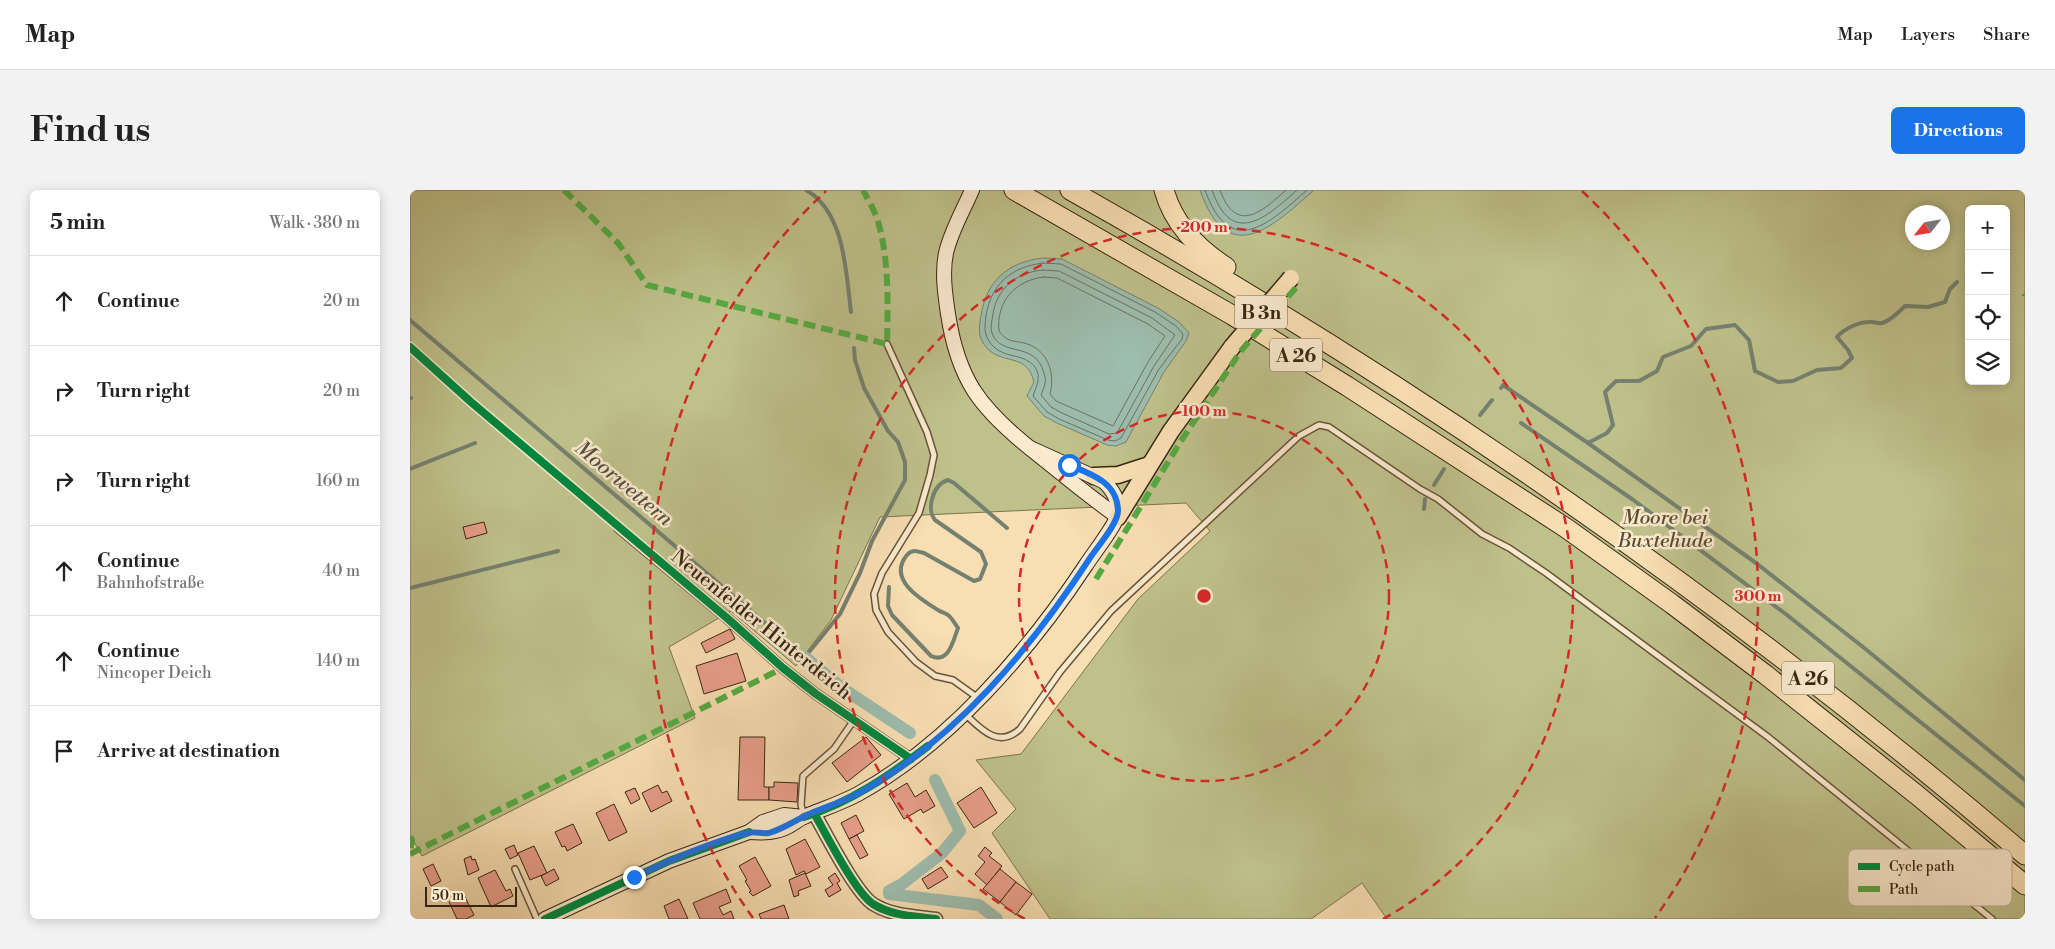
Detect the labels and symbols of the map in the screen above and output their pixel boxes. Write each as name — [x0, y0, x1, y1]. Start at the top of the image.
north arrow — [1905, 205, 1950, 250]
text: 200 m — [1180, 218, 1228, 237]
road number: B 3n — [1235, 295, 1287, 328]
road number: A 26 — [1270, 338, 1322, 372]
text: 100 m — [1182, 402, 1227, 421]
water label: Moorwettern — [569, 435, 678, 532]
route start — [1058, 454, 1081, 477]
park label: Moore bei Buxtehude — [1617, 506, 1713, 554]
street label: Neuenfelder Hinterdeich — [666, 545, 856, 706]
centre of rings — [1195, 587, 1213, 605]
text: 300 m — [1735, 587, 1782, 606]
road number: A 26 — [1782, 662, 1834, 694]
legend — [1848, 849, 2012, 906]
text: Cycle path — [1889, 858, 1955, 876]
route end — [623, 866, 646, 889]
text: Path — [1889, 881, 1919, 899]
scale bar — [425, 884, 518, 907]

